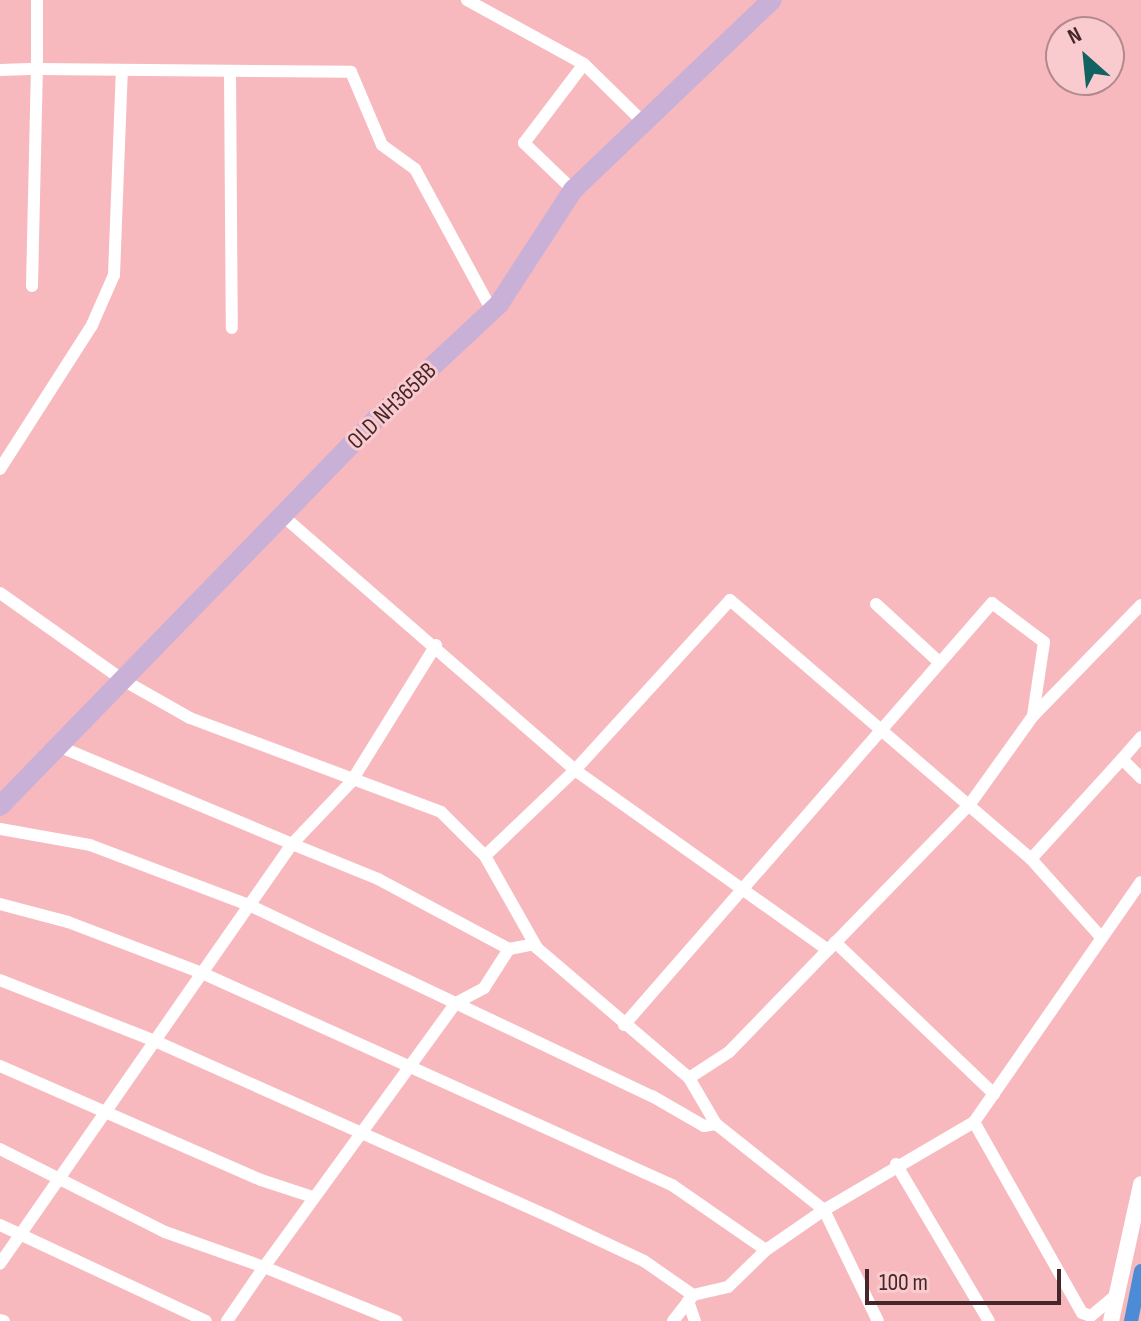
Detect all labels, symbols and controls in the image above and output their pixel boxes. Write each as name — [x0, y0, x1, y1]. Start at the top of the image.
north arrow — [1045, 16, 1125, 96]
text: N — [1063, 21, 1086, 51]
street label: OLD NH365BB — [342, 357, 442, 455]
scale bar — [869, 1253, 1065, 1303]
text: 100 m — [879, 1268, 928, 1297]

